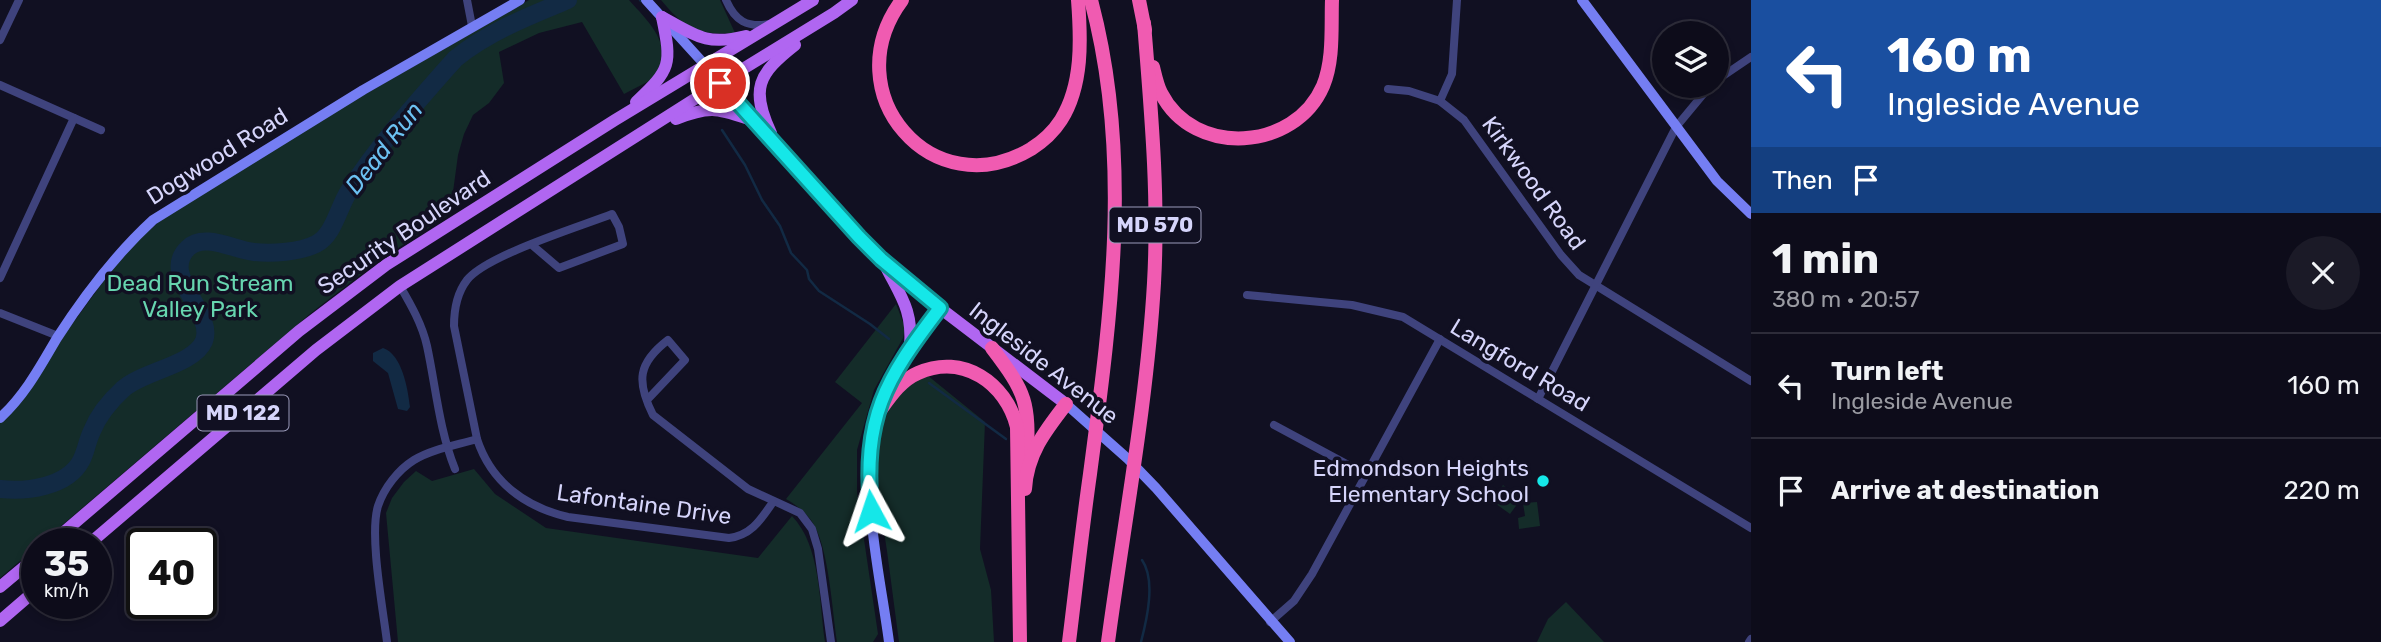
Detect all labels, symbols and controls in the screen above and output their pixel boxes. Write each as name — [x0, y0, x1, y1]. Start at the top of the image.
map controls — [1652, 21, 1729, 98]
button: layers — [1652, 21, 1729, 98]
text: 160 m — [1887, 26, 2032, 84]
icon: left — [1772, 28, 1863, 119]
pin — [690, 53, 750, 113]
icon: arrive — [701, 64, 739, 102]
text: Ingleside Avenue — [1887, 85, 2140, 123]
water label: Dead Run — [339, 96, 429, 200]
street label: Dogwood Road — [141, 101, 293, 211]
street label: Kirkwood Road — [1476, 111, 1592, 255]
icon: arrive — [1847, 161, 1885, 199]
street label: Security Boulevard — [312, 164, 496, 300]
text: Then — [1772, 165, 1833, 196]
road number: MD 570 — [1110, 208, 1200, 243]
text: 1 min — [1772, 234, 1879, 284]
button: close — [2286, 236, 2360, 310]
park label: Dead Run Stream Valley Park — [106, 269, 294, 323]
text: 380 m · 20:57 — [1772, 285, 1919, 313]
street label: Ingleside Avenue — [964, 296, 1124, 430]
street label: Langford Road — [1445, 312, 1595, 418]
text: Turn left — [1831, 356, 1943, 387]
icon: left — [1772, 367, 1810, 405]
text: 160 m — [2287, 370, 2360, 401]
text: Ingleside Avenue — [1831, 387, 2013, 415]
road number: MD 122 — [198, 396, 288, 430]
place label: Edmondson Heights Elementary School — [1313, 454, 1529, 508]
icon: arrive — [1772, 472, 1810, 510]
marker: Edmondson Heights Elementary School — [1535, 473, 1551, 489]
position arrow — [834, 474, 908, 548]
text: Arrive at destination — [1831, 475, 2099, 506]
text: 220 m — [2283, 475, 2360, 506]
street label: Lafontaine Drive — [555, 478, 733, 530]
speed limit sign: 40 — [126, 528, 217, 619]
text: 35 — [44, 543, 89, 585]
text: km/h — [44, 580, 89, 602]

